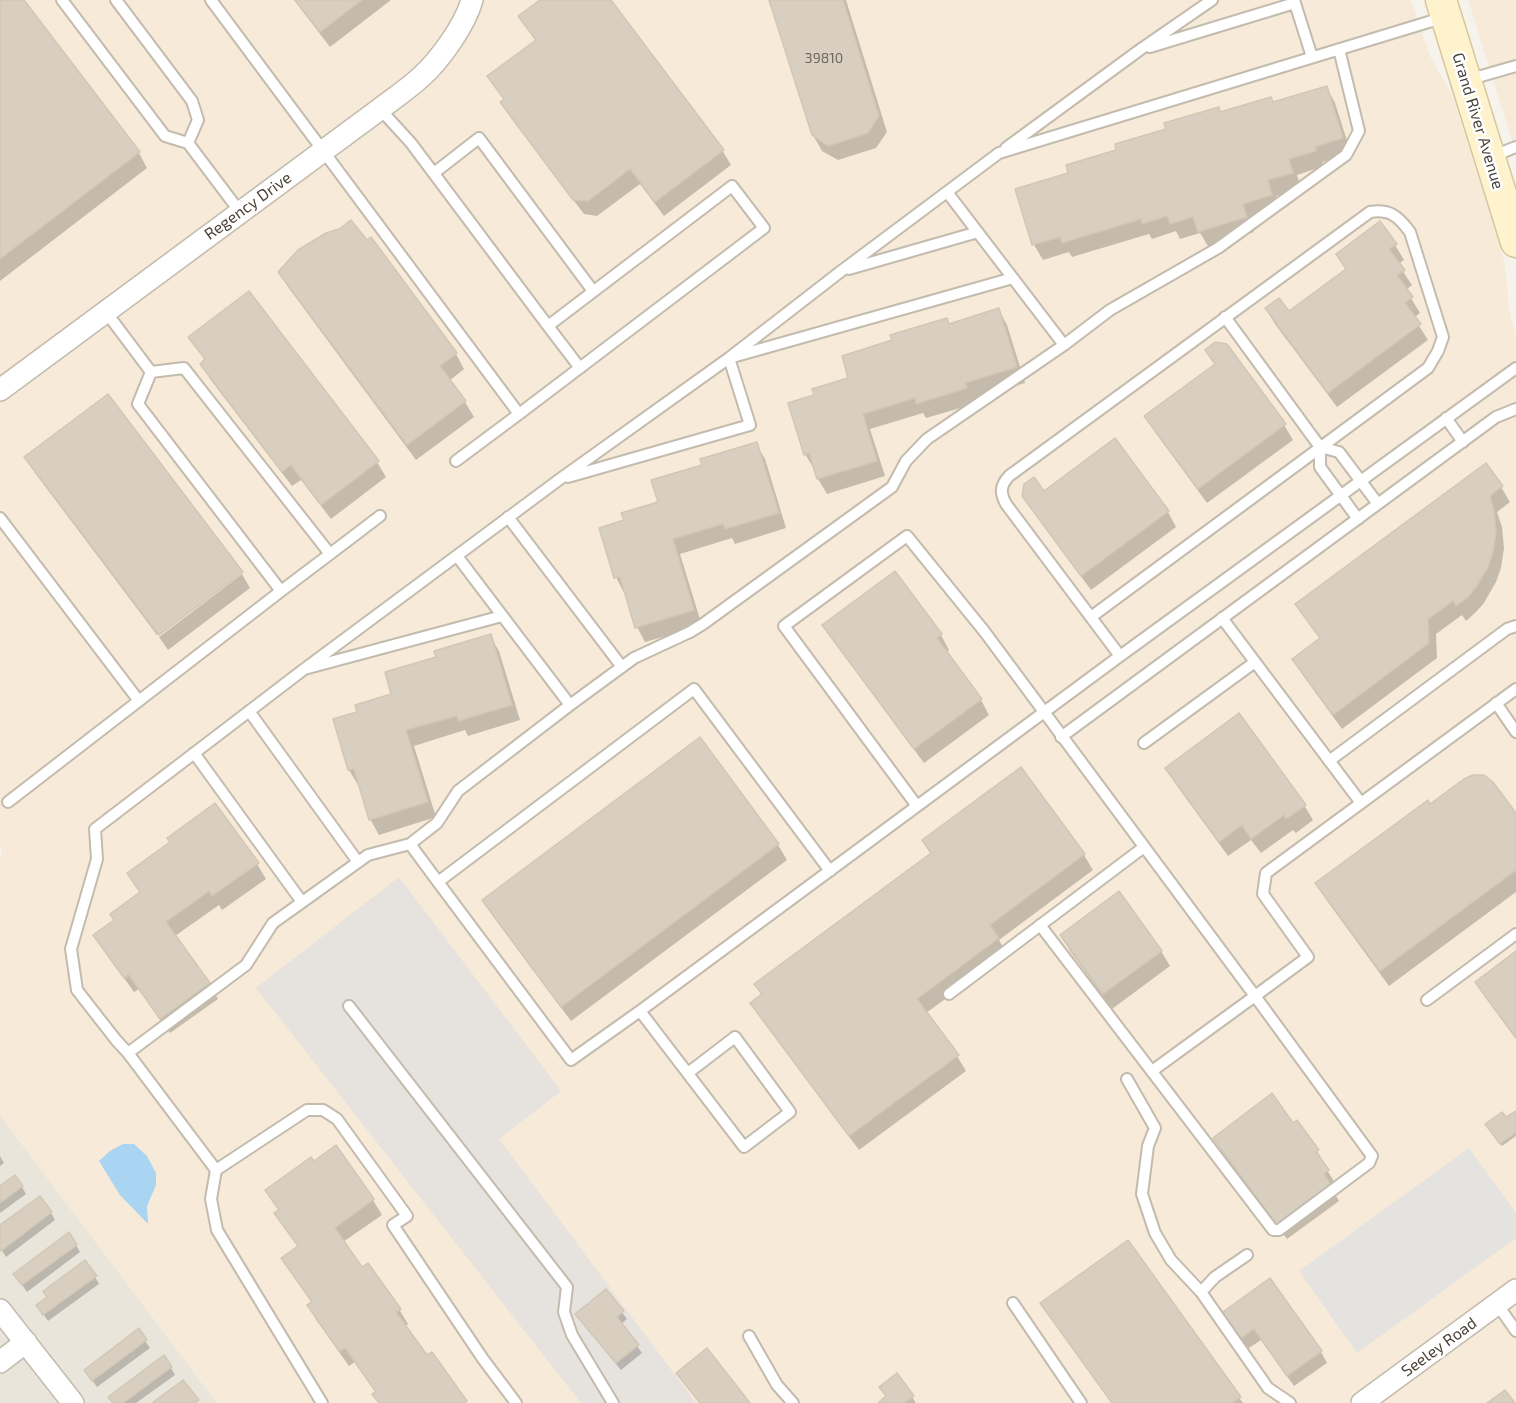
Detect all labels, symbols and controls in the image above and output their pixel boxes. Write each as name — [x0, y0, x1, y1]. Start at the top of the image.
house number: 39810 — [805, 50, 843, 66]
street label: Grand River Avenue — [1448, 50, 1508, 192]
street label: Regency Drive — [201, 168, 295, 244]
street label: Seeley Road — [1398, 1313, 1480, 1381]

